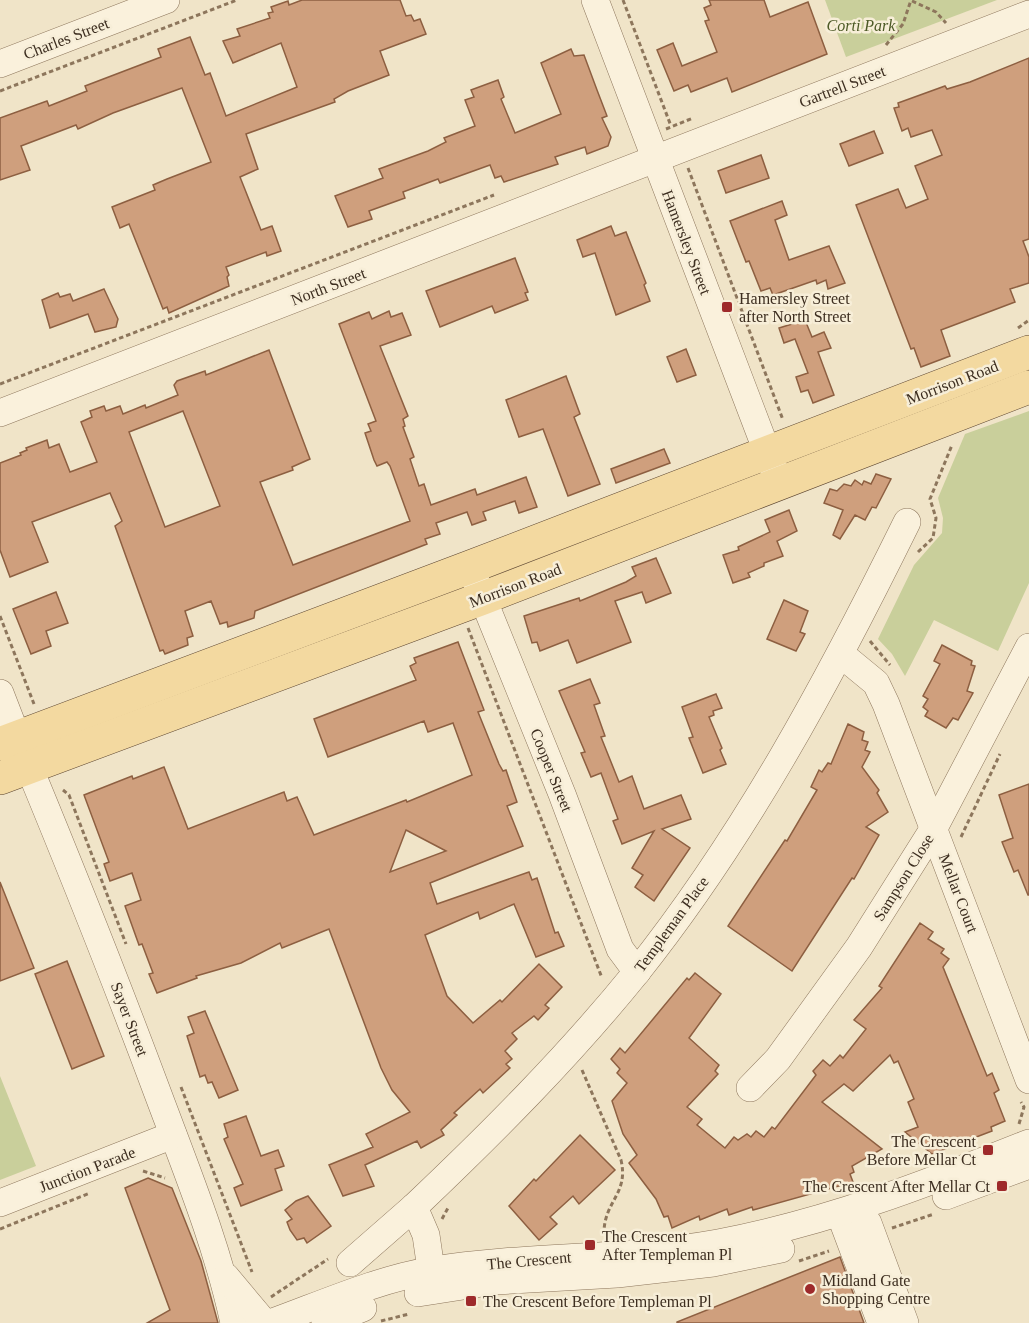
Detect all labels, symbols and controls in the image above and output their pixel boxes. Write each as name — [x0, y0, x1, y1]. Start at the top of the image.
street label: Charles Street — [21, 14, 112, 63]
park label: Corti Park — [827, 17, 896, 34]
street label: Gartrell Street — [797, 62, 888, 111]
street label: Hamersley Street — [658, 187, 714, 298]
street label: North Street — [288, 264, 368, 308]
place label: Hamersley Street after North Street — [739, 290, 852, 325]
marker: Hamersley Street after North Street — [720, 300, 734, 314]
street label: Morrison Road — [904, 357, 1001, 408]
street label: Morrison Road — [467, 560, 564, 611]
street label: Cooper Street — [526, 726, 576, 815]
street label: Sampson Close — [870, 831, 938, 924]
street label: Mellar Court — [936, 851, 982, 936]
street label: Templeman Place — [631, 873, 713, 976]
street label: Sayer Street — [107, 980, 152, 1059]
place label: The Crescent Before Mellar Ct — [867, 1133, 977, 1168]
street label: Junction Parade — [37, 1143, 138, 1196]
marker: The Crescent Before Mellar Ct — [981, 1143, 995, 1157]
place label: The Crescent After Mellar Ct — [803, 1178, 991, 1195]
marker: The Crescent After Mellar Ct — [995, 1179, 1009, 1193]
place label: The Crescent After Templeman Pl — [602, 1228, 733, 1264]
marker: The Crescent After Templeman Pl — [583, 1238, 597, 1252]
street label: The Crescent — [486, 1248, 573, 1273]
place label: Midland Gate Shopping Centre — [822, 1272, 930, 1308]
marker: Midland Gate Shopping Centre — [803, 1282, 817, 1296]
place label: The Crescent Before Templeman Pl — [483, 1293, 712, 1311]
marker: The Crescent Before Templeman Pl — [464, 1294, 478, 1308]

